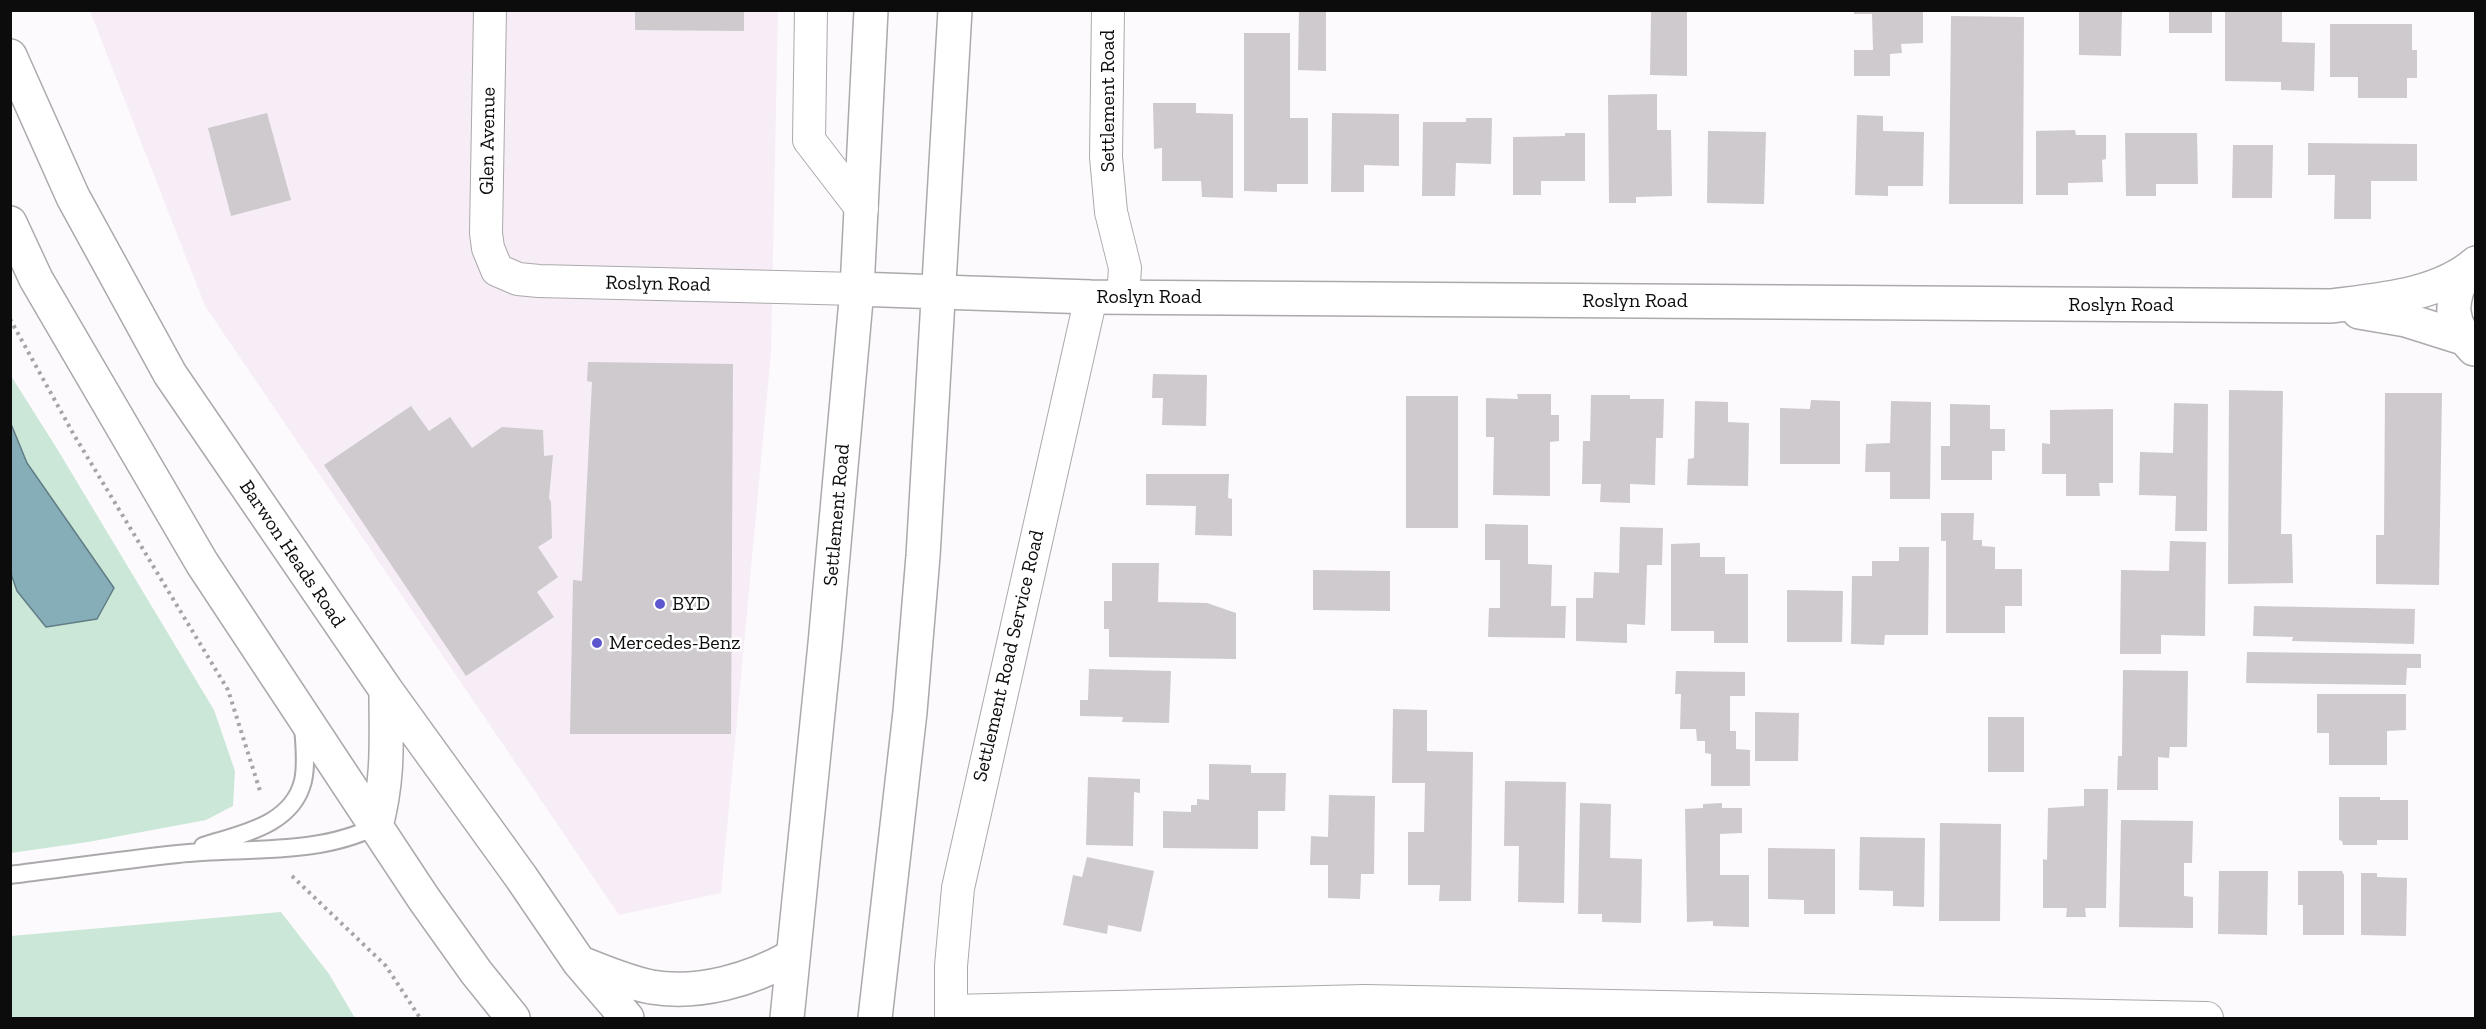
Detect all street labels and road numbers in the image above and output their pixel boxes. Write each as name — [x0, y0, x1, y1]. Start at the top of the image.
street label: Settlement Road — [1096, 30, 1120, 172]
street label: Glen Avenue — [475, 87, 501, 195]
street label: Roslyn Road — [605, 271, 711, 297]
street label: Roslyn Road — [1096, 285, 1202, 309]
street label: Roslyn Road — [1582, 289, 1688, 313]
street label: Roslyn Road — [2068, 293, 2174, 317]
street label: Settlement Road — [819, 443, 855, 587]
street label: Barwon Heads Road — [234, 476, 350, 632]
street label: Settlement Road Service Road — [968, 528, 1050, 784]

